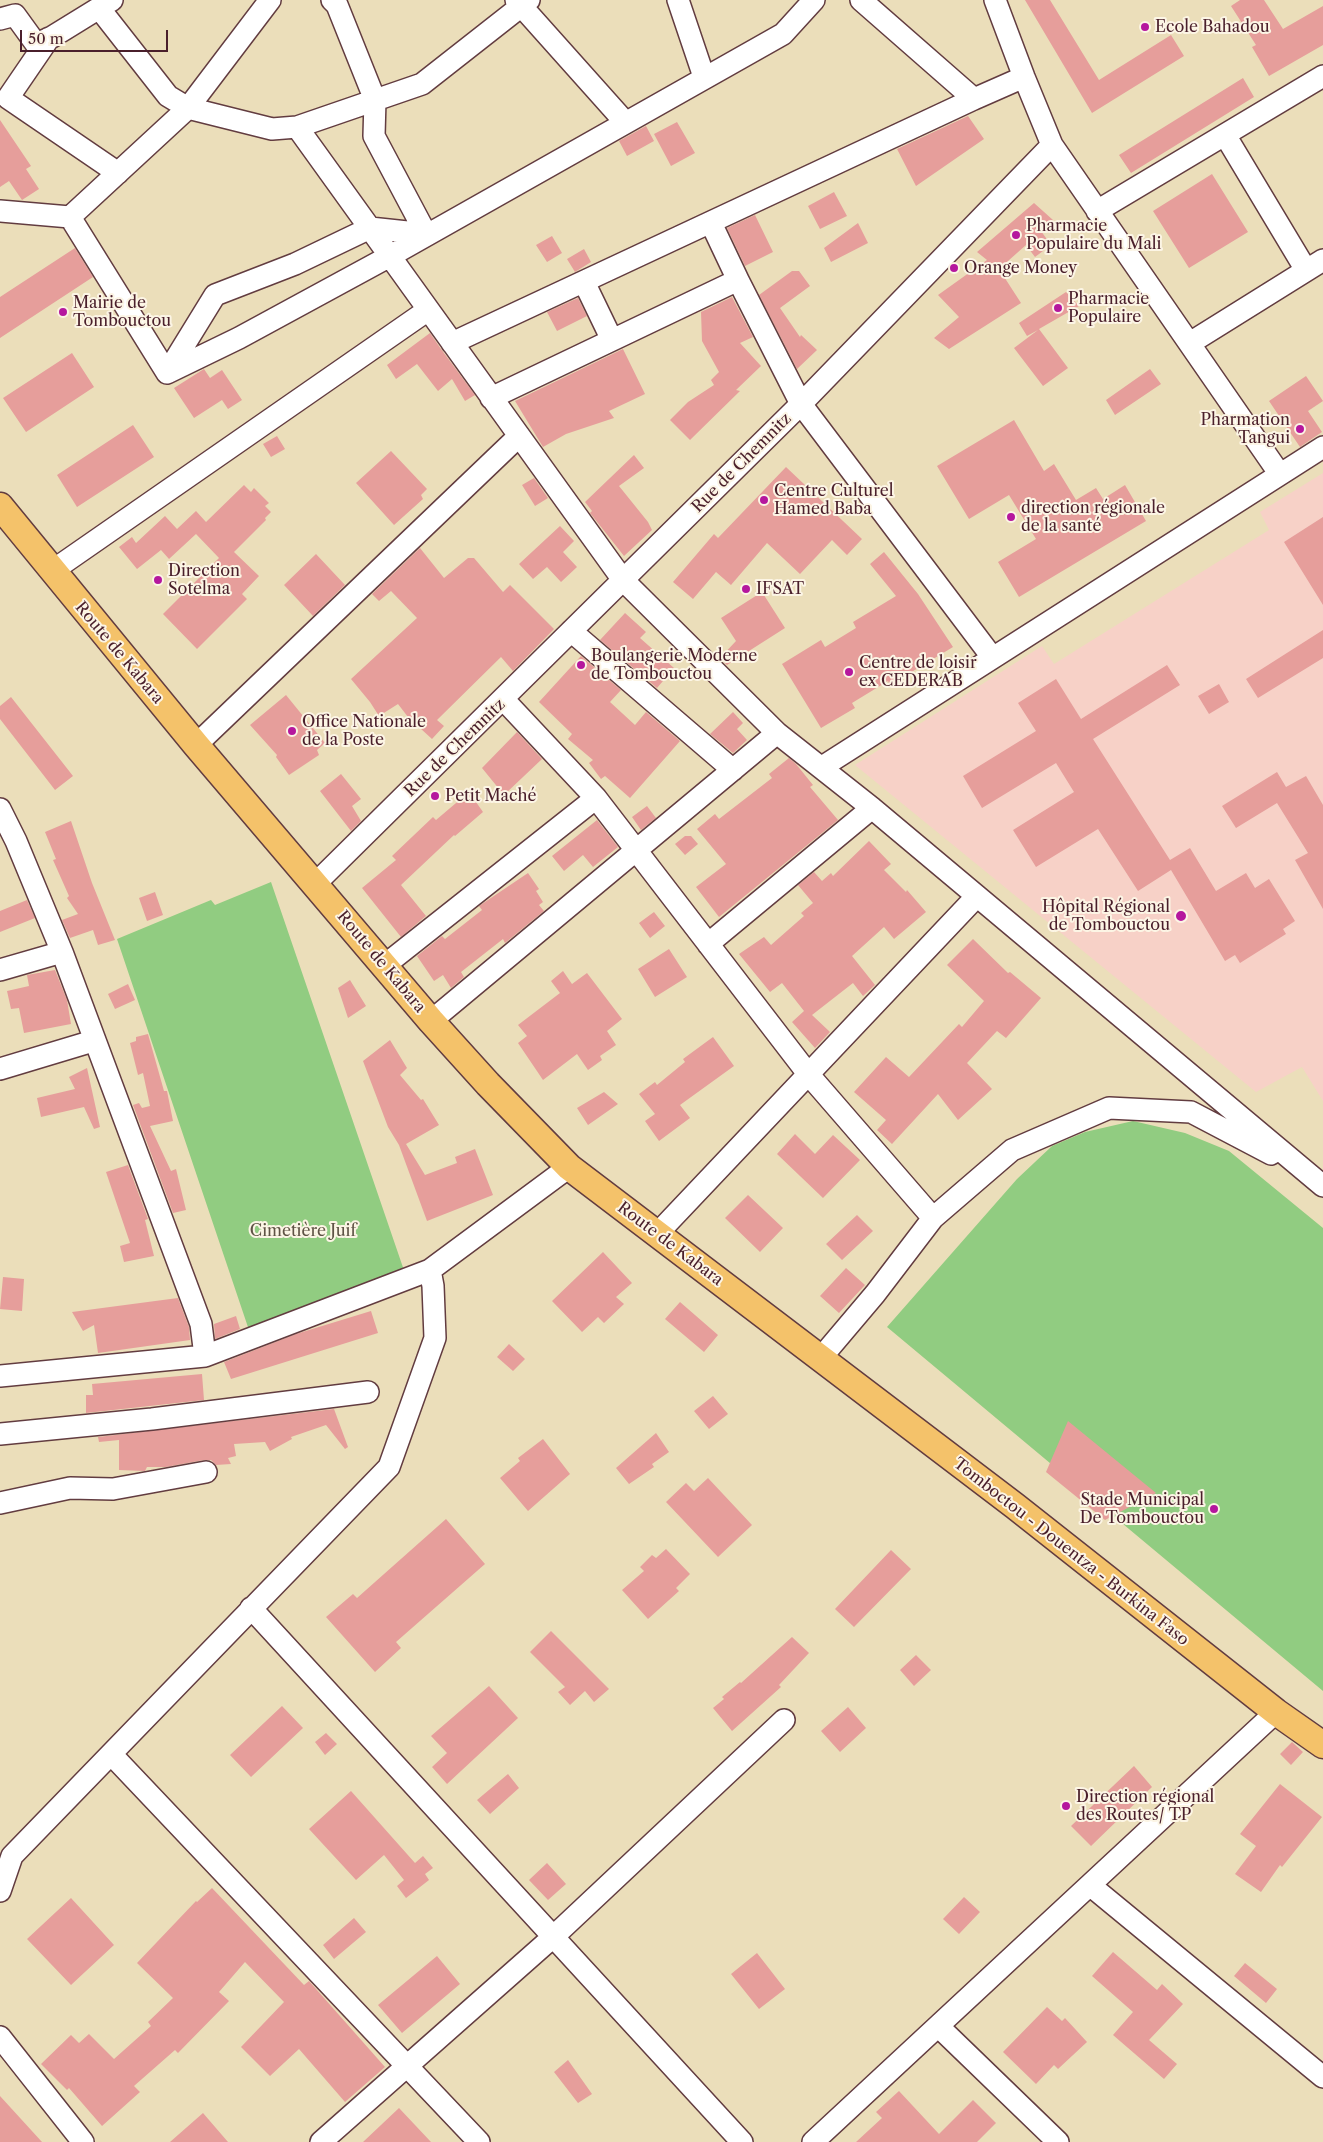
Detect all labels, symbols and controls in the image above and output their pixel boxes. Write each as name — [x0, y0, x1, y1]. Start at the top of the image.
place label: Ecole Bahadou — [1155, 17, 1270, 37]
scale bar — [22, 20, 170, 52]
marker: Ecole Bahadou — [1139, 21, 1151, 33]
text: 50 m — [28, 29, 64, 48]
place label: Pharmacie Populaire du Mali — [1026, 216, 1161, 254]
marker: Pharmacie Populaire du Mali — [1010, 229, 1022, 241]
place label: Orange Money — [964, 258, 1077, 278]
marker: Orange Money — [948, 262, 960, 274]
place label: Pharmacie Populaire — [1068, 289, 1149, 327]
place label: Mairie de Tombouctou — [73, 293, 171, 331]
marker: Pharmacie Populaire — [1052, 302, 1064, 314]
marker: Mairie de Tombouctou — [57, 306, 69, 318]
street label: Rue de Chemnitz — [688, 409, 796, 517]
place label: Pharmation Tangui — [1201, 410, 1290, 448]
marker: Pharmation Tangui — [1294, 423, 1306, 435]
place label: Centre Culturel Hamed Baba — [774, 481, 893, 519]
marker: Centre Culturel Hamed Baba — [758, 494, 770, 506]
place label: direction régionale de la santé — [1021, 498, 1165, 536]
marker: direction régionale de la santé — [1005, 511, 1017, 523]
place label: Direction Sotelma — [168, 561, 240, 599]
marker: Direction Sotelma — [152, 574, 164, 586]
place label: IFSAT — [756, 579, 804, 599]
marker: IFSAT — [740, 583, 752, 595]
street label: Route de Kabara — [71, 598, 167, 708]
place label: Boulangerie Moderne de Tombouctou — [591, 646, 757, 684]
place label: Centre de loisir ex CEDERAB — [859, 653, 977, 691]
marker: Boulangerie Moderne de Tombouctou — [575, 659, 587, 671]
marker: Centre de loisir ex CEDERAB — [843, 666, 855, 678]
street label: Rue de Chemnitz — [401, 695, 509, 801]
place label: Office Nationale de la Poste — [302, 712, 426, 750]
marker: Office Nationale de la Poste — [286, 725, 298, 737]
place label: Petit Maché — [445, 786, 536, 806]
marker: Petit Maché — [429, 790, 441, 802]
place label: Hôpital Régional de Tombouctou — [1042, 897, 1170, 935]
street label: Route de Kabara — [333, 907, 429, 1017]
marker: Hôpital Régional de Tombouctou — [1174, 909, 1188, 923]
street label: Route de Kabara — [613, 1198, 727, 1290]
park label: Cimetière Juif — [250, 1221, 356, 1241]
street label: Tomboctou - Douentza - Burkina Faso — [949, 1454, 1193, 1650]
place label: Stade Municipal De Tombouctou — [1080, 1490, 1204, 1528]
marker: Stade Municipal De Tombouctou — [1208, 1503, 1220, 1515]
place label: Direction régional des Routes/ TP — [1076, 1787, 1214, 1825]
marker: Direction régional des Routes/ TP — [1060, 1800, 1072, 1812]

